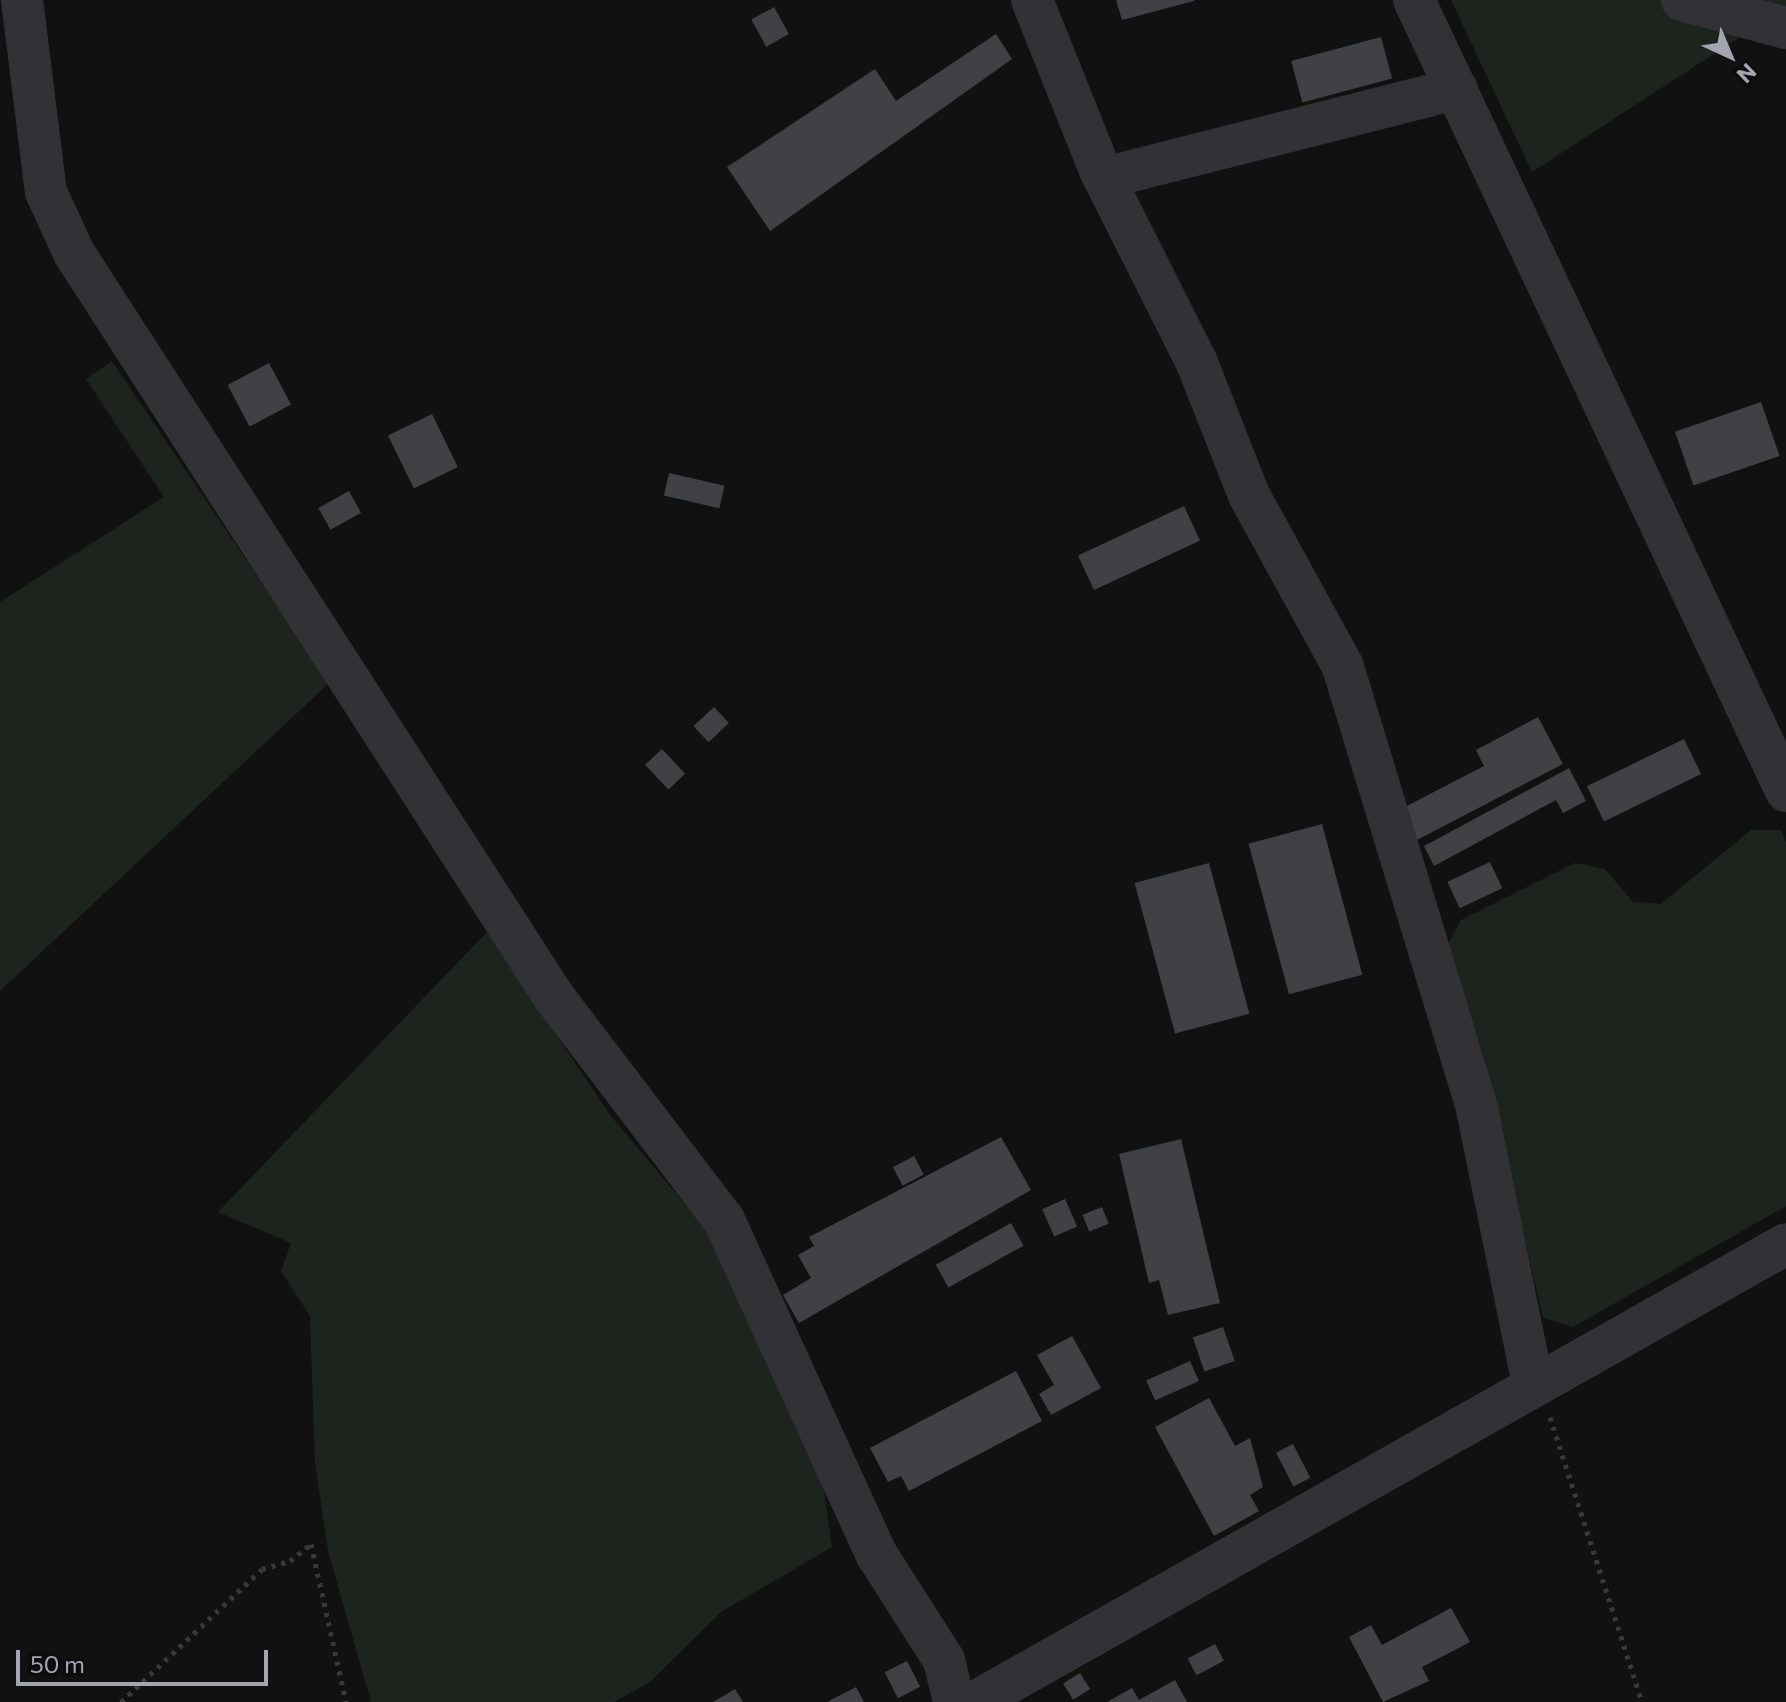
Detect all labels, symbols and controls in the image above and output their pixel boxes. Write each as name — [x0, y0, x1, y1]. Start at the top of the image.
north arrow — [1690, 16, 1770, 96]
text: N — [1732, 58, 1762, 89]
scale bar — [20, 1634, 272, 1684]
text: 50 m — [30, 1649, 85, 1678]

